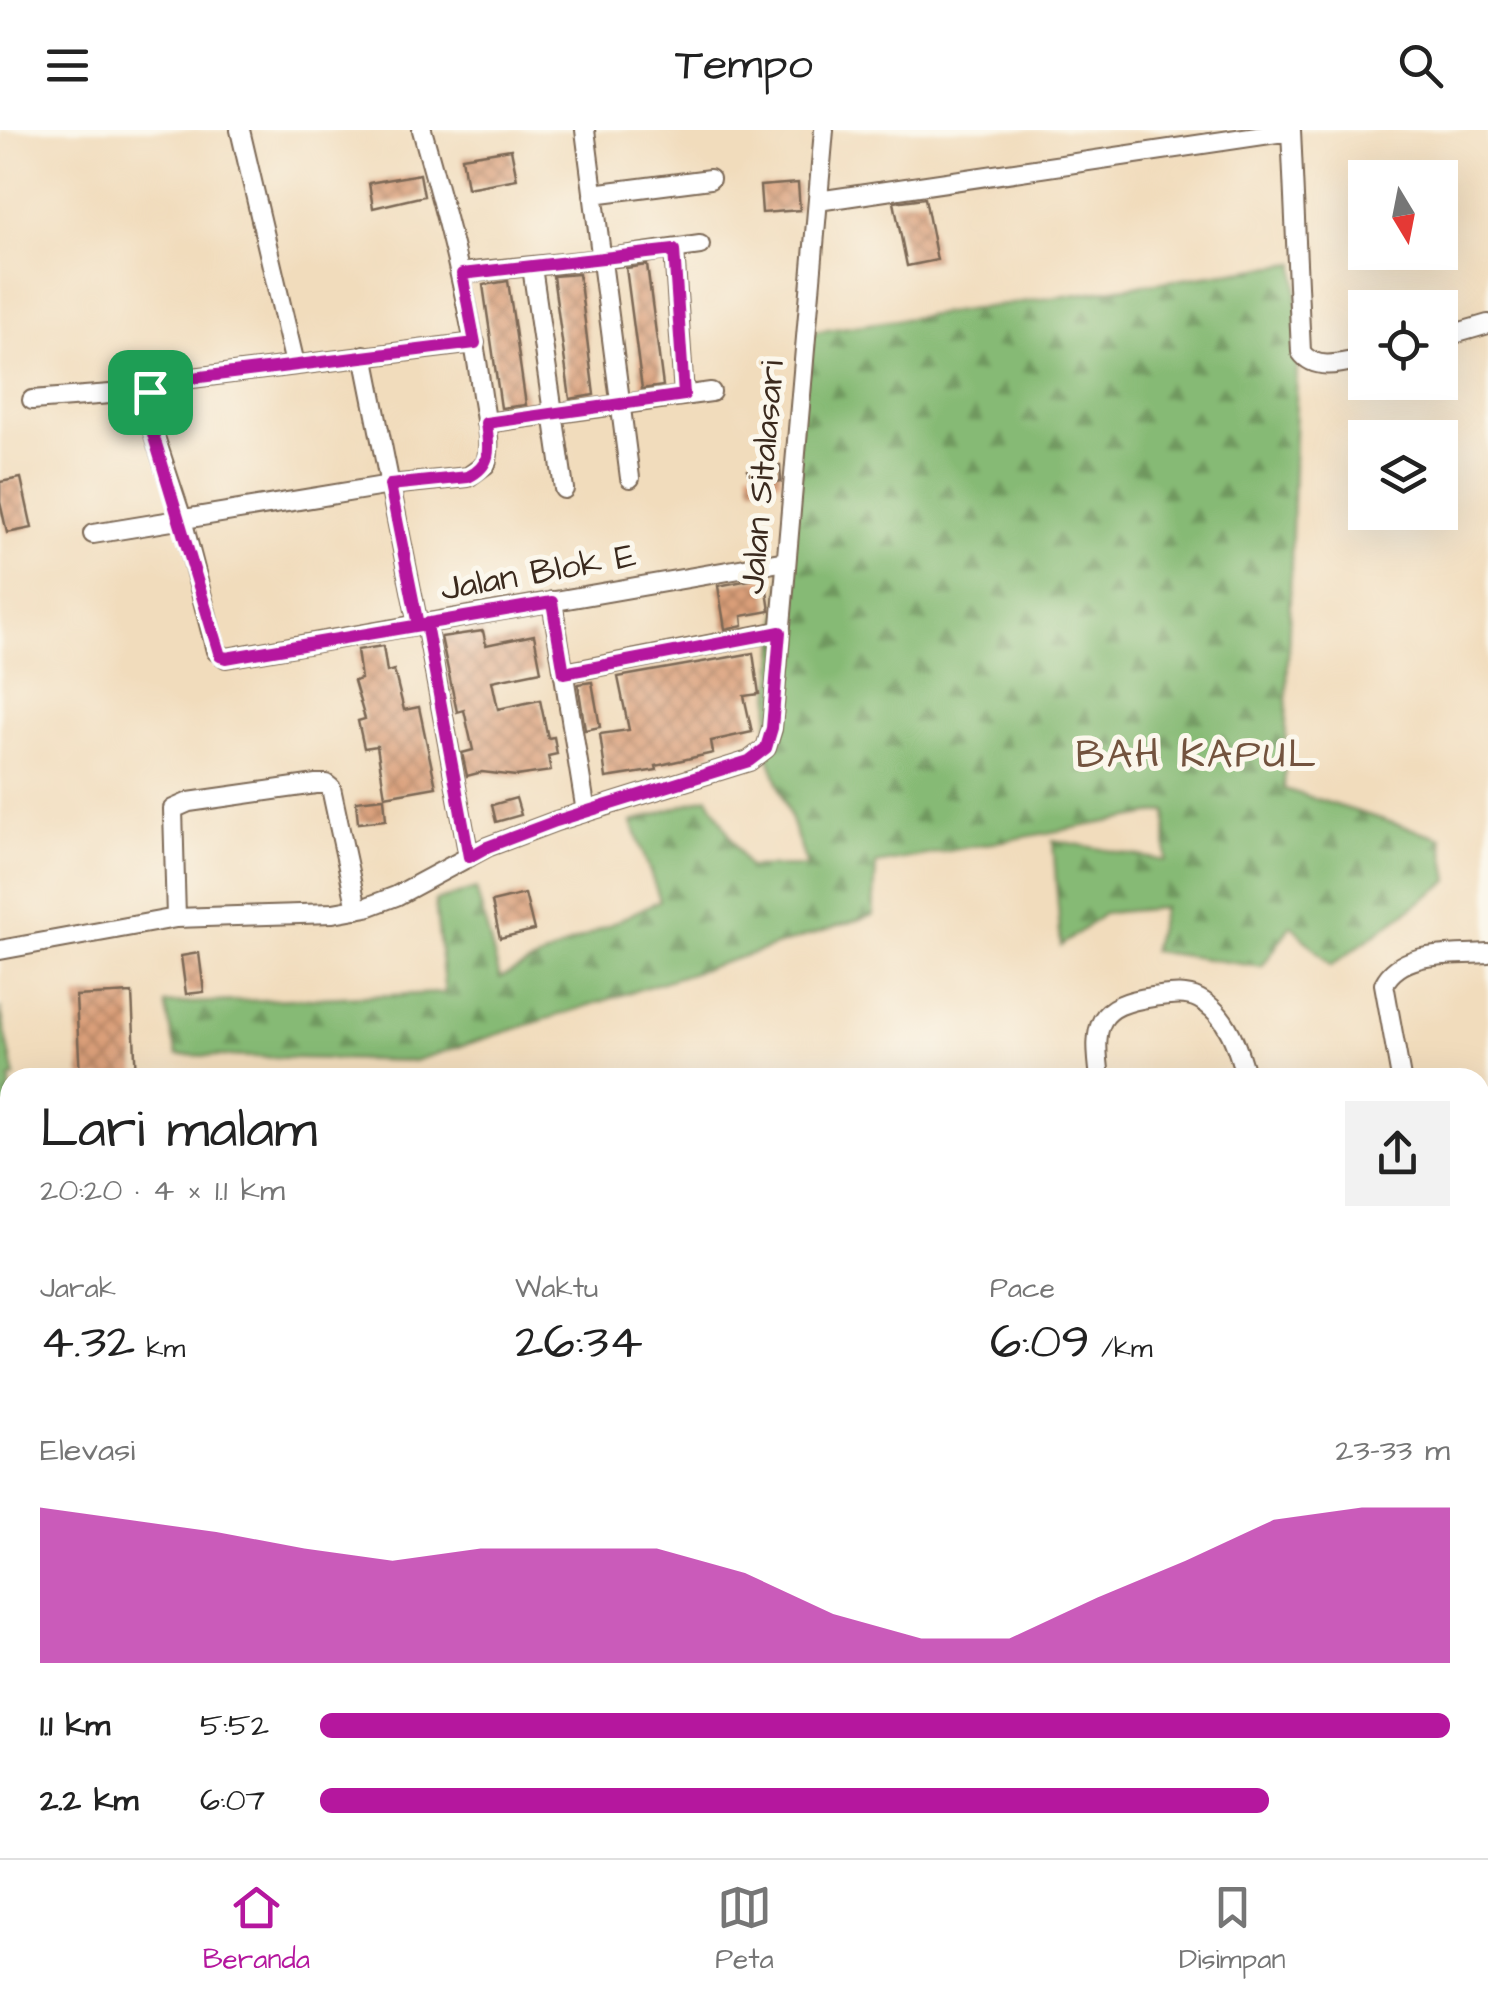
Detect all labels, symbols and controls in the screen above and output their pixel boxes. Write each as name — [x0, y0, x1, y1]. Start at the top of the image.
text: Tempo — [675, 34, 813, 96]
icon: menu — [40, 38, 95, 93]
icon: search — [1393, 38, 1448, 93]
north arrow — [1348, 160, 1458, 270]
map controls — [1348, 160, 1458, 530]
button: locate — [1348, 290, 1458, 400]
pin — [108, 350, 193, 435]
street label: Jalan Sitalasari — [728, 358, 797, 596]
icon: arrive — [123, 365, 178, 420]
button: layers — [1348, 420, 1458, 530]
street label: Jalan Blok E — [437, 531, 640, 614]
district label: BAH KAPUL — [1076, 728, 1318, 783]
text: Lari malam — [40, 1092, 317, 1168]
button: share — [1345, 1101, 1450, 1206]
text: 20:20 · 4 × 1.1 km — [40, 1168, 285, 1213]
text: Jarak — [40, 1269, 116, 1308]
text: Waktu — [515, 1269, 598, 1308]
text: Pace — [990, 1269, 1055, 1308]
text: 4.32 — [40, 1308, 135, 1377]
text: 26:34 — [515, 1308, 643, 1377]
text: 6:09 — [990, 1308, 1090, 1377]
text: km — [135, 1329, 185, 1368]
text: /km — [1090, 1329, 1153, 1368]
text: Elevasi — [40, 1428, 135, 1473]
text: 23–33 m — [1335, 1428, 1450, 1473]
text: 1.1 km — [40, 1703, 110, 1748]
text: 5:52 — [200, 1703, 269, 1748]
text: 2.2 km — [40, 1778, 139, 1823]
text: 6:07 — [200, 1778, 265, 1823]
tab: Beranda — [203, 1880, 310, 1979]
tab: Peta — [715, 1880, 774, 1979]
tab: Disimpan — [1179, 1880, 1285, 1979]

